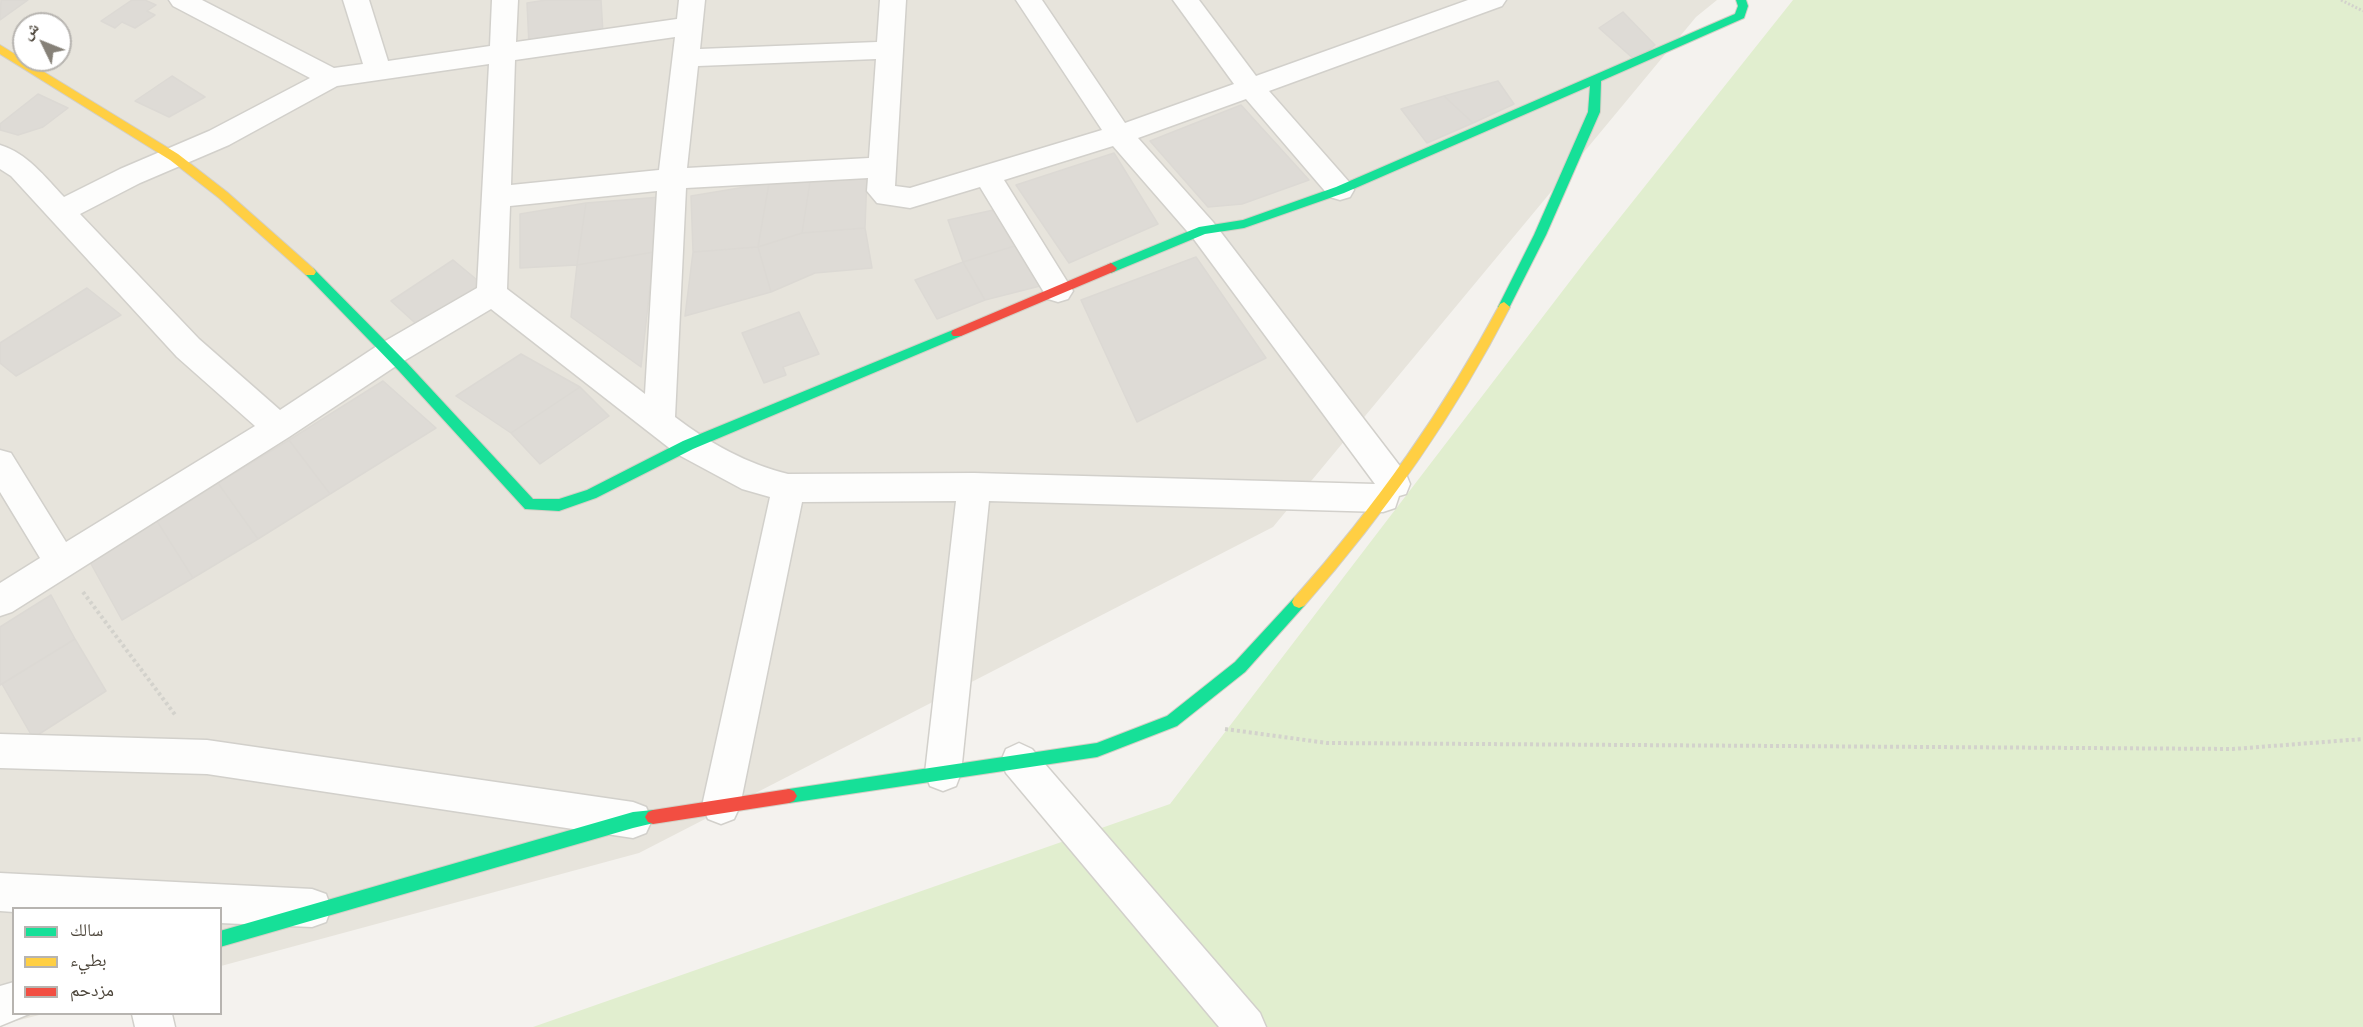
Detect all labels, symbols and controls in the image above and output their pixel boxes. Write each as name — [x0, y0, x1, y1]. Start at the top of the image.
north arrow — [12, 12, 72, 72]
text: ش — [17, 18, 43, 43]
legend — [12, 907, 222, 1015]
text: سالك — [70, 919, 103, 941]
text: بطيء — [70, 949, 107, 971]
text: مزدحم — [70, 979, 114, 1001]

